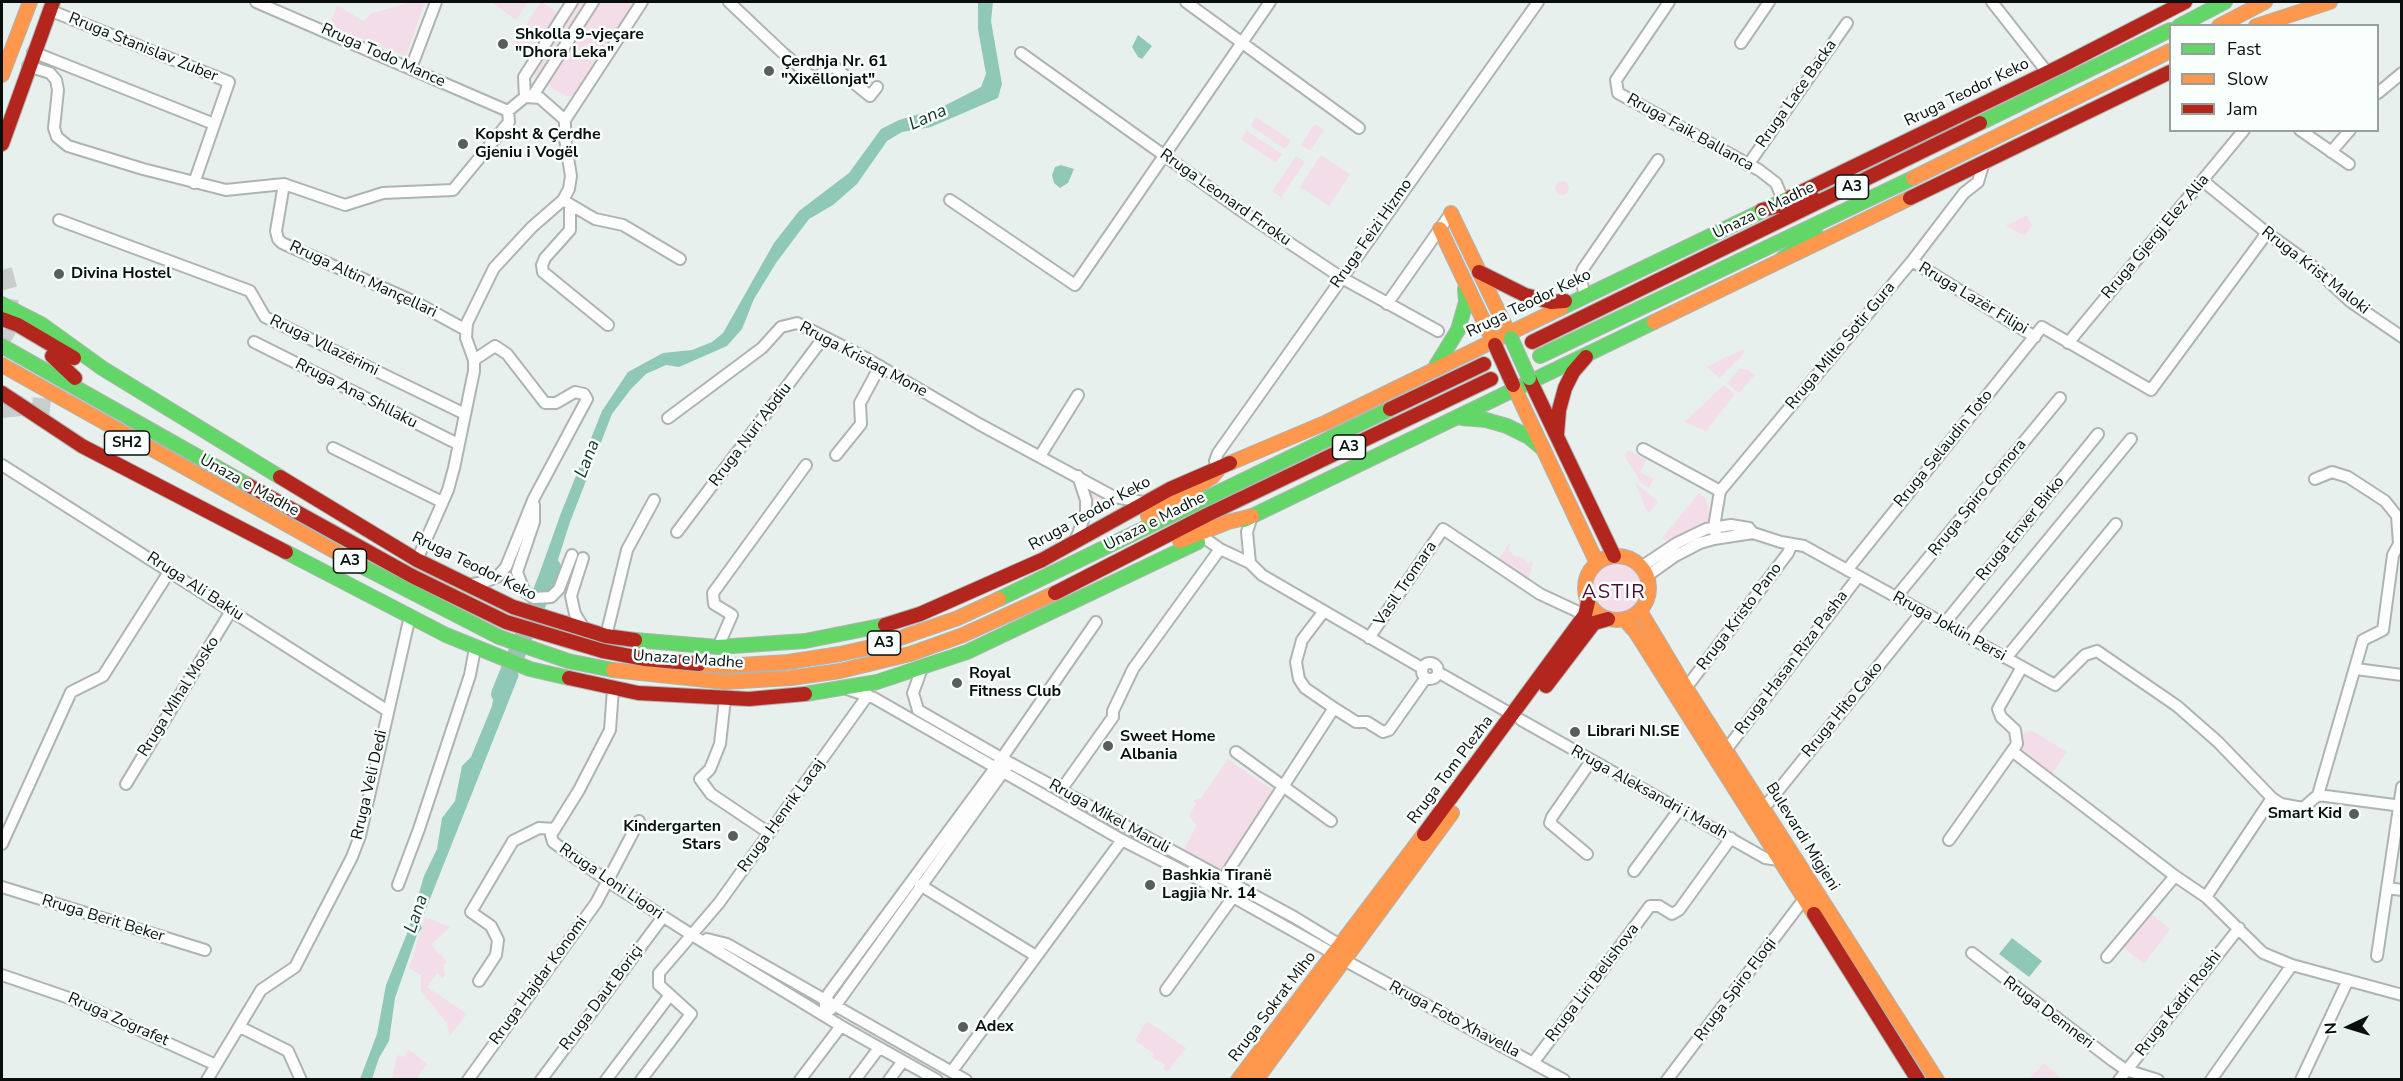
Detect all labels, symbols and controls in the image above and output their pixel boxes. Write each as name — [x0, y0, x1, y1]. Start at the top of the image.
street label: Rruga Stanislav Zuber — [66, 9, 220, 87]
street label: Rruga Todo Mance — [318, 20, 448, 92]
legend — [2169, 24, 2379, 132]
place label: Shkolla 9-vjeçare "Dhora Leka" — [515, 25, 644, 63]
street label: Rruga Lace Backa — [1753, 36, 1841, 152]
marker: Shkolla 9-vjeçare "Dhora Leka" — [496, 37, 510, 51]
text: Fast — [2227, 37, 2261, 61]
place label: Çerdhja Nr. 61 "Xixëllonjat" — [781, 52, 888, 90]
street label: Rruga Teodor Keko — [1902, 55, 2032, 131]
marker: Çerdhja Nr. 61 "Xixëllonjat" — [762, 64, 776, 78]
text: Slow — [2227, 67, 2268, 91]
street label: Rruga Faik Ballanca — [1623, 90, 1757, 176]
text: Jam — [2227, 97, 2258, 121]
water label: Lana — [906, 100, 950, 136]
place label: Kopsht & Çerdhe Gjeniu i Vogël — [475, 125, 601, 163]
marker: Kopsht & Çerdhe Gjeniu i Vogël — [456, 137, 470, 151]
street label: Rruga Leonard Frroku — [1156, 145, 1294, 251]
street label: Rruga Gjergj Elez Alia — [2098, 171, 2214, 303]
road number: A3 — [1836, 175, 1868, 199]
street label: Rruga Feizi Hizmo — [1327, 176, 1417, 292]
street label: Unaza e Madhe — [1710, 178, 1818, 244]
street label: Rruga Krist Maloki — [2257, 223, 2373, 319]
street label: Rruga Altin Mançellari — [286, 237, 440, 323]
street label: Rruga Lazër Filipi — [1915, 259, 2031, 339]
place label: Divina Hostel — [71, 264, 171, 284]
street label: Rruga Teodor Keko — [1464, 266, 1594, 342]
marker: Divina Hostel — [52, 267, 66, 281]
street label: Rruga Milto Sotir Gura — [1782, 278, 1900, 414]
street label: Rruga Vllazërimi — [266, 311, 382, 381]
street label: Rruga Kristaq Mone — [796, 318, 930, 402]
street label: Rruga Ana Shllaku — [292, 355, 420, 433]
street label: Rruga Nuri Abdiu — [706, 379, 796, 491]
street label: Rruga Selaudin Toto — [1891, 386, 1997, 512]
road number: SH2 — [104, 431, 150, 455]
road number: A3 — [1332, 435, 1366, 459]
street label: Rruga Spiro Comora — [1925, 436, 2031, 560]
water label: Lana — [571, 437, 605, 481]
street label: Unaza e Madhe — [196, 451, 302, 521]
street label: Rruga Teodor Keko — [1026, 473, 1154, 555]
street label: Rruga Enver Birko — [1973, 473, 2069, 585]
street label: Unaza e Madhe — [1101, 488, 1209, 556]
street label: Rruga Teodor Keko — [409, 529, 539, 605]
street label: Vasil Tromara — [1371, 538, 1441, 630]
street label: Rruga Ali Bakiu — [143, 549, 247, 625]
road number: A3 — [334, 549, 366, 573]
street label: Rruga Kristo Pano — [1693, 560, 1787, 674]
district label: ASTIR — [1582, 581, 1646, 605]
street label: Rruga Hasan Riza Pasha — [1732, 587, 1852, 739]
street label: Rruga Joklin Persi — [1889, 588, 2009, 666]
road number: A3 — [868, 631, 900, 655]
street label: Rruga Mihal Mosko — [134, 633, 224, 761]
street label: Unaza e Madhe — [632, 647, 744, 673]
street label: Rruga Hito Cako — [1799, 658, 1887, 762]
place label: Royal Fitness Club — [969, 664, 1061, 702]
marker: Royal Fitness Club — [950, 676, 964, 690]
street label: Rruga Tom Plezha — [1404, 712, 1498, 828]
place label: Librari NI.SE — [1587, 722, 1680, 742]
marker: Librari NI.SE — [1568, 725, 1582, 739]
place label: Sweet Home Albania — [1120, 727, 1216, 765]
street label: Rruga Veli Dedi — [348, 728, 392, 842]
marker: Sweet Home Albania — [1101, 739, 1115, 753]
street label: Rruga Aleksandri i Madh — [1567, 742, 1731, 844]
street label: Rruga Henrik Lacaj — [734, 756, 830, 876]
street label: Rruga Mikel Maruli — [1045, 776, 1173, 858]
street label: Bulevardi Migjeni — [1761, 779, 1843, 895]
place label: Smart Kid — [2268, 804, 2342, 824]
marker: Smart Kid — [2347, 807, 2361, 821]
place label: Kindergarten Stars — [623, 817, 721, 855]
marker: Kindergarten Stars — [726, 829, 740, 843]
street label: Rruga Loni Ligori — [555, 840, 667, 924]
place label: Bashkia Tiranë Lagjia Nr. 14 — [1162, 866, 1272, 904]
marker: Bashkia Tiranë Lagjia Nr. 14 — [1143, 878, 1157, 892]
street label: Rruga Berit Beker — [39, 891, 167, 947]
water label: Lana — [400, 892, 434, 936]
street label: Rruga Hajdar Konomi — [486, 913, 592, 1049]
street label: Rruga Liri Belishova — [1542, 920, 1644, 1046]
street label: Rruga Spiro Floqi — [1691, 935, 1781, 1045]
street label: Rruga Daut Boriçi — [556, 942, 648, 1054]
street label: Rruga Kadri Roshi — [2132, 947, 2226, 1061]
street label: Rruga Sokrat Miho — [1225, 948, 1321, 1066]
street label: Rruga Demneri — [1999, 973, 2097, 1053]
street label: Rruga Foto Xhavella — [1385, 977, 1523, 1063]
street label: Rruga Zografet — [65, 989, 171, 1051]
north arrow — [2319, 997, 2379, 1057]
place label: Adex — [975, 1017, 1014, 1037]
marker: Adex — [956, 1020, 970, 1034]
text: N — [2320, 1022, 2342, 1035]

